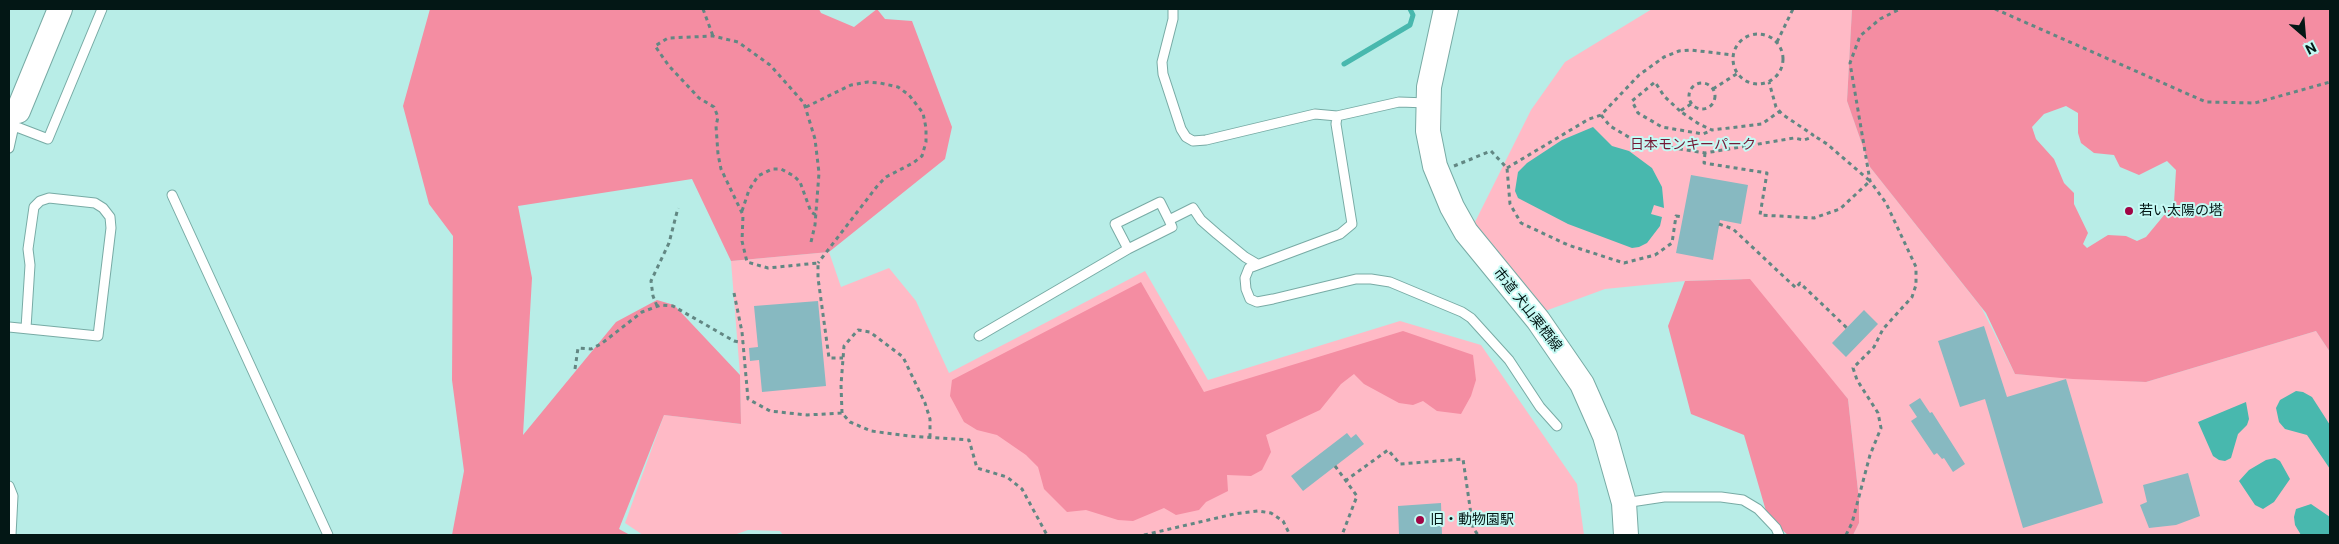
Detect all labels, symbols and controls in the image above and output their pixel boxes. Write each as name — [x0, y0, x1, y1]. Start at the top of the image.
north arrow — [2279, 10, 2329, 60]
text: N — [2303, 39, 2319, 58]
park label: 日本モンキーパーク — [1630, 137, 1756, 153]
place label: 若い太陽の塔 — [2139, 203, 2223, 219]
marker: 若い太陽の塔 — [2123, 205, 2135, 217]
street label: 市道 犬山栗栖線 — [1489, 265, 1565, 355]
place label: 旧・動物園駅 — [1430, 512, 1514, 528]
marker: 旧・動物園駅 — [1414, 514, 1426, 526]

